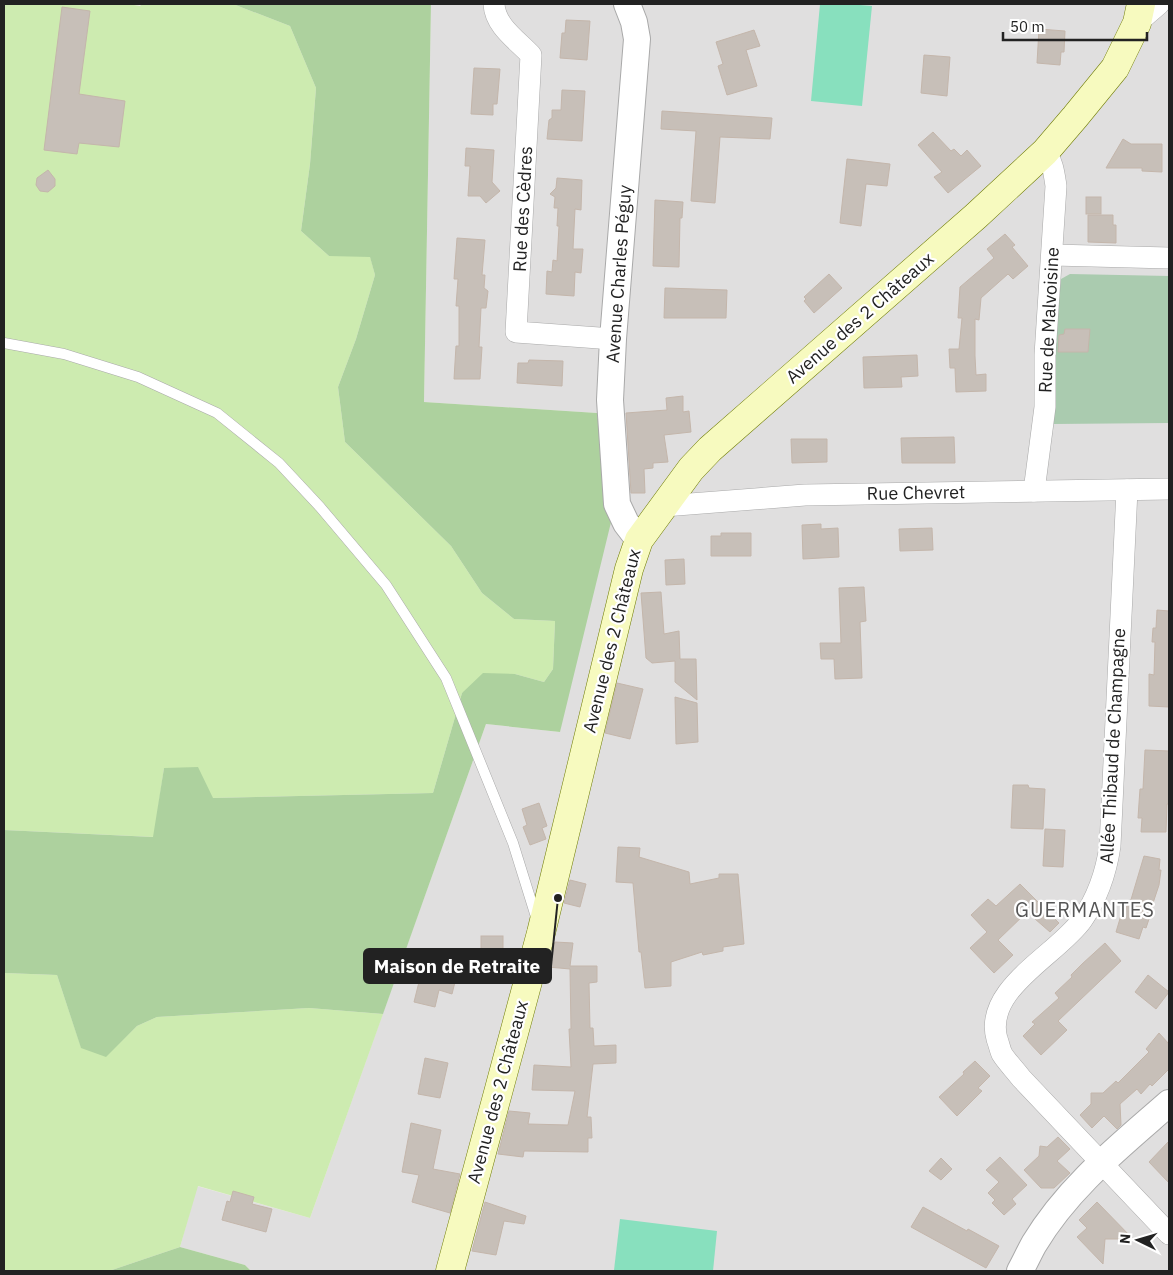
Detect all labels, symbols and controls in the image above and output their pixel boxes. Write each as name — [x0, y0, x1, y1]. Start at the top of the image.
scale bar — [1003, 10, 1147, 42]
text: 50 m — [1010, 17, 1045, 36]
street label: Rue des Cèdres — [508, 146, 537, 272]
street label: Avenue Charles Péguy — [601, 184, 636, 364]
street label: Rue de Malvoisine — [1033, 246, 1064, 394]
street label: Avenue des 2 Châteaux — [781, 247, 938, 388]
street label: Rue Chevret — [867, 480, 965, 505]
street label: Avenue des 2 Châteaux — [578, 546, 646, 735]
street label: Allée Thibaud de Champagne — [1095, 627, 1130, 865]
district label: GUERMANTES — [1015, 896, 1155, 923]
callout: Maison de Retraite — [364, 949, 551, 983]
text: Maison de Retraite — [374, 954, 540, 978]
street label: Avenue des 2 Châteaux — [462, 998, 533, 1186]
north arrow — [1113, 1215, 1163, 1265]
text: N — [1116, 1233, 1134, 1245]

